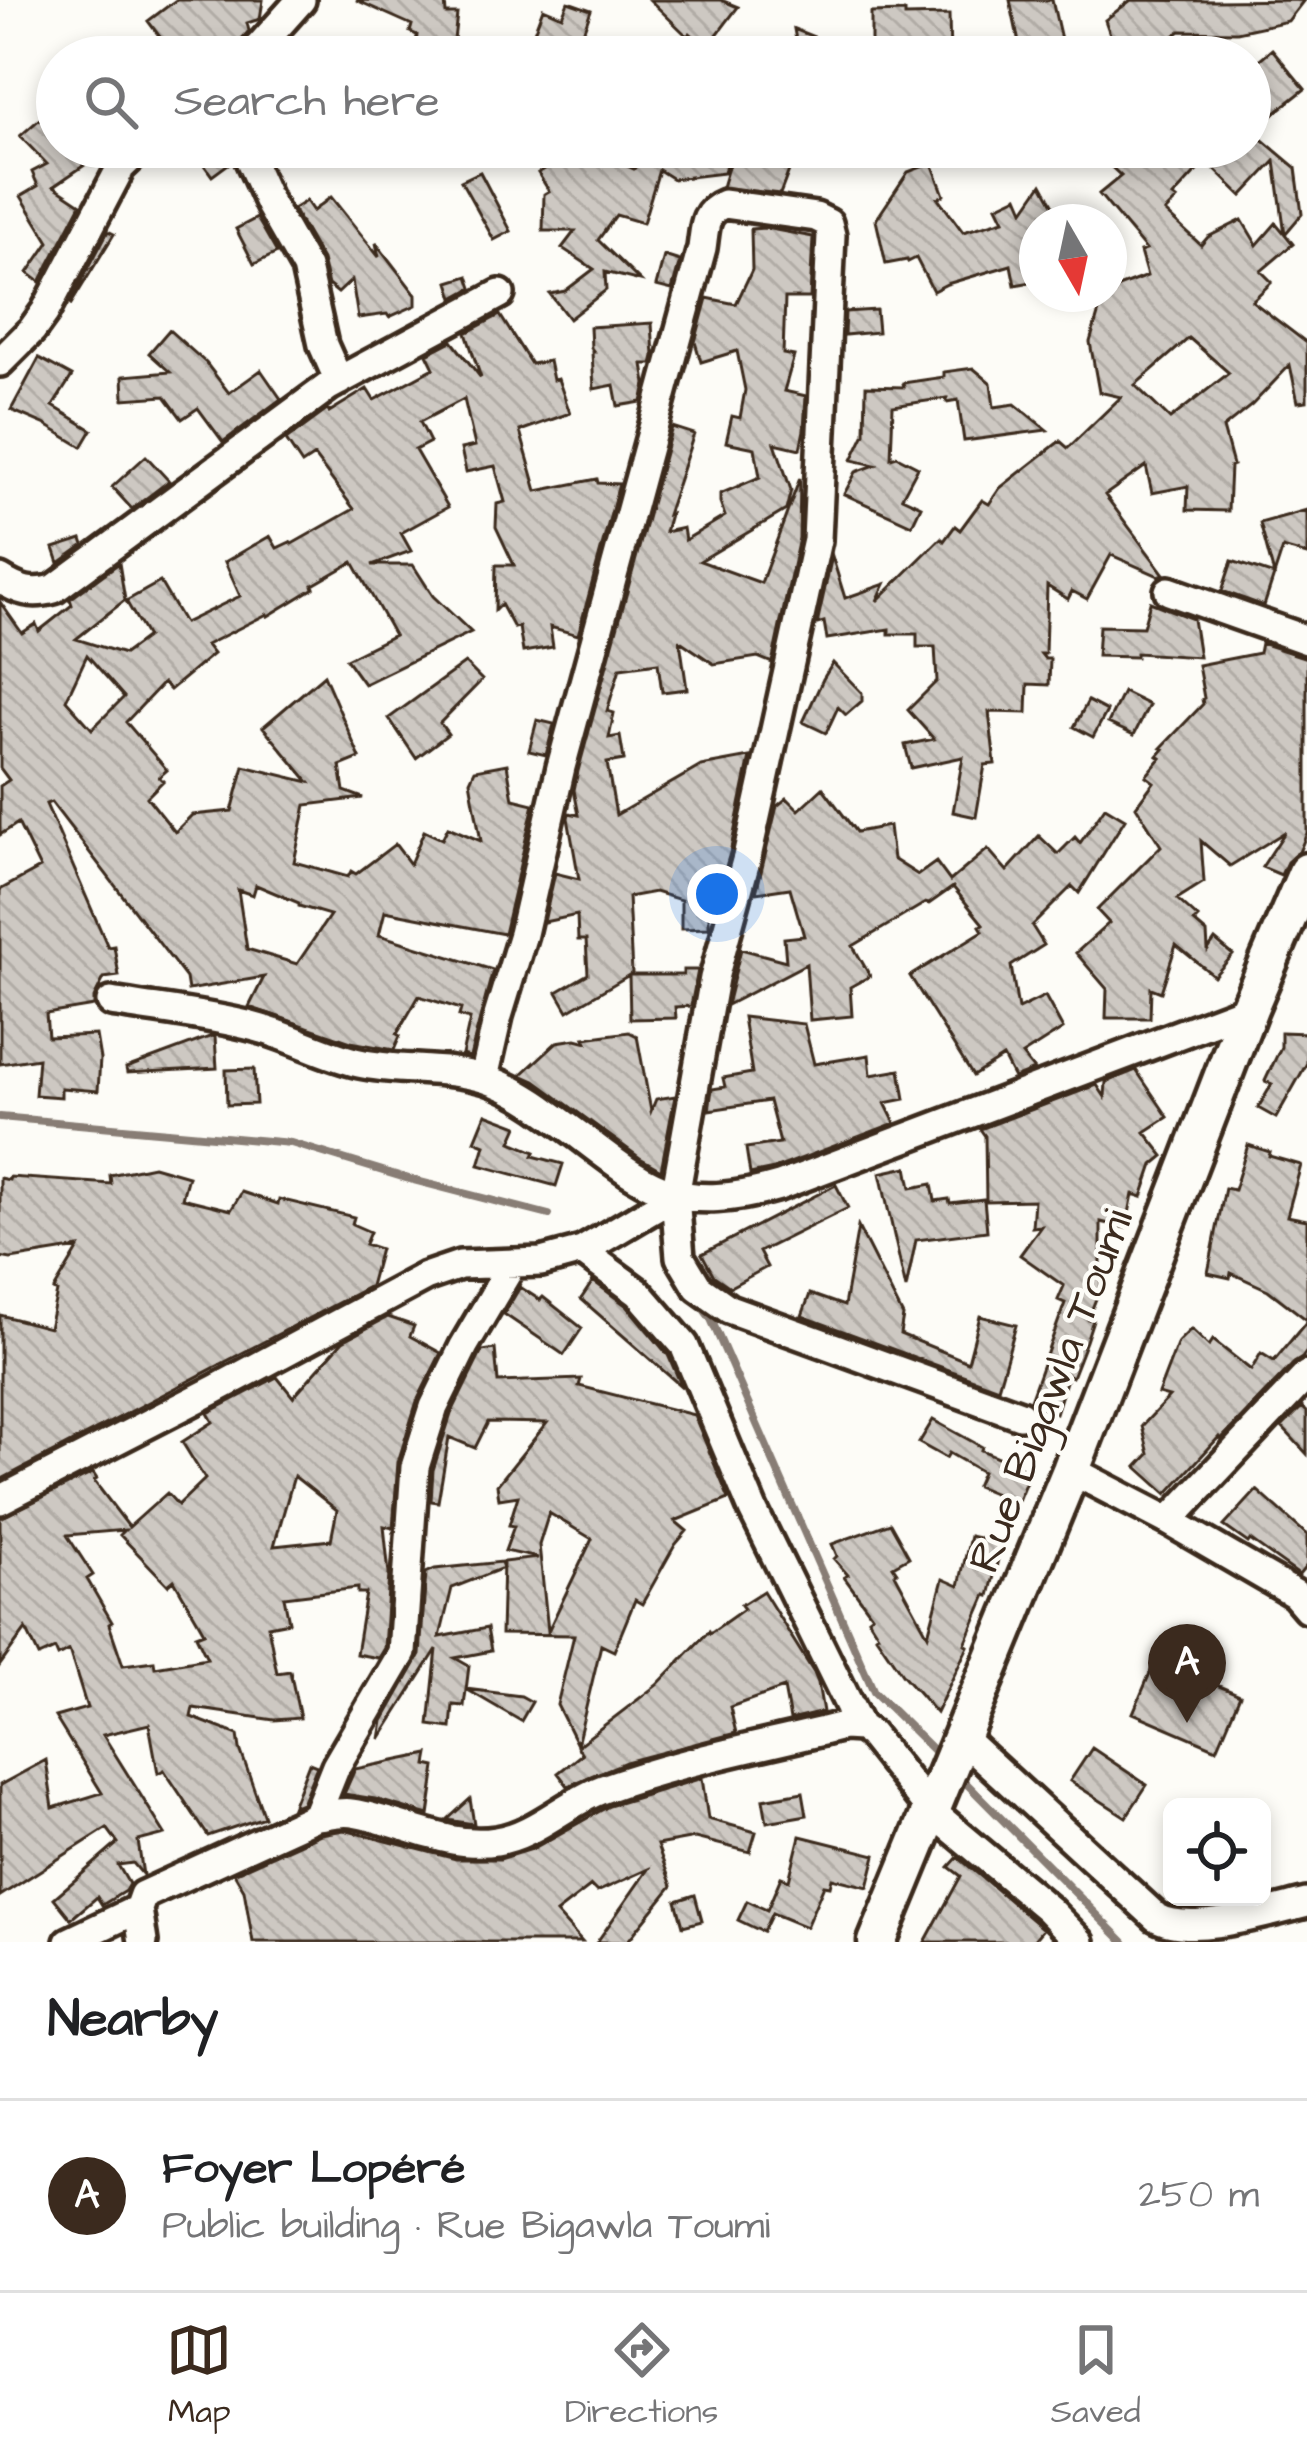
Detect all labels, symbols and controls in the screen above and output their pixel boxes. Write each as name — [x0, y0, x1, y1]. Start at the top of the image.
search box — [36, 36, 1271, 168]
icon: search — [78, 69, 144, 135]
text: Search here — [174, 71, 440, 133]
north arrow — [1019, 204, 1127, 312]
your location — [687, 864, 747, 924]
street label: Rue Bigawla Toumi — [954, 1200, 1150, 1582]
pin: A — [1148, 1624, 1226, 1723]
map controls — [1163, 1798, 1271, 1906]
button: locate — [1163, 1798, 1271, 1906]
text: Nearby — [48, 1985, 218, 2056]
text: Foyer Lopéré — [162, 2138, 465, 2200]
text: A — [75, 2169, 99, 2223]
text: 250 m — [1138, 2169, 1259, 2223]
text: Public building · Rue Bigawla Toumi — [162, 2200, 770, 2254]
tab: Map — [166, 2317, 232, 2435]
tab: Directions — [565, 2317, 718, 2435]
tab: Saved — [1051, 2317, 1141, 2435]

